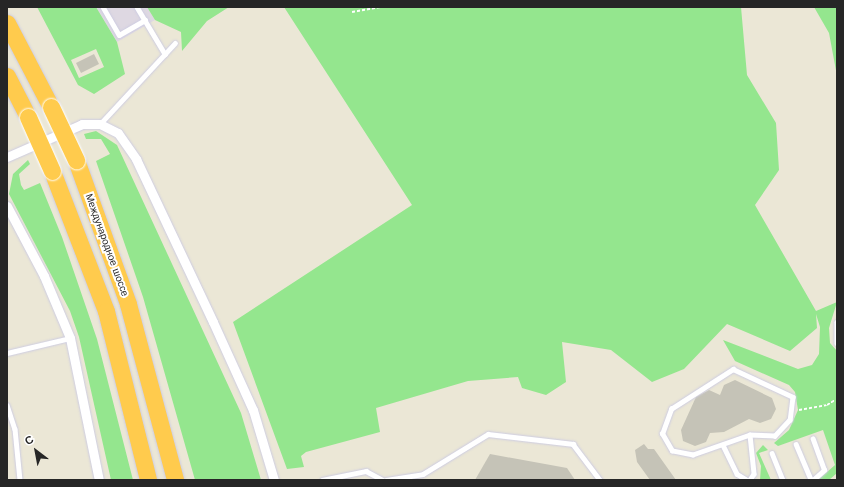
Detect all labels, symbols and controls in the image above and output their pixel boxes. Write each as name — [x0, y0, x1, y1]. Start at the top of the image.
street label: Международное шоссе — [83, 192, 131, 298]
north arrow — [16, 431, 56, 471]
text: С — [23, 433, 36, 448]

